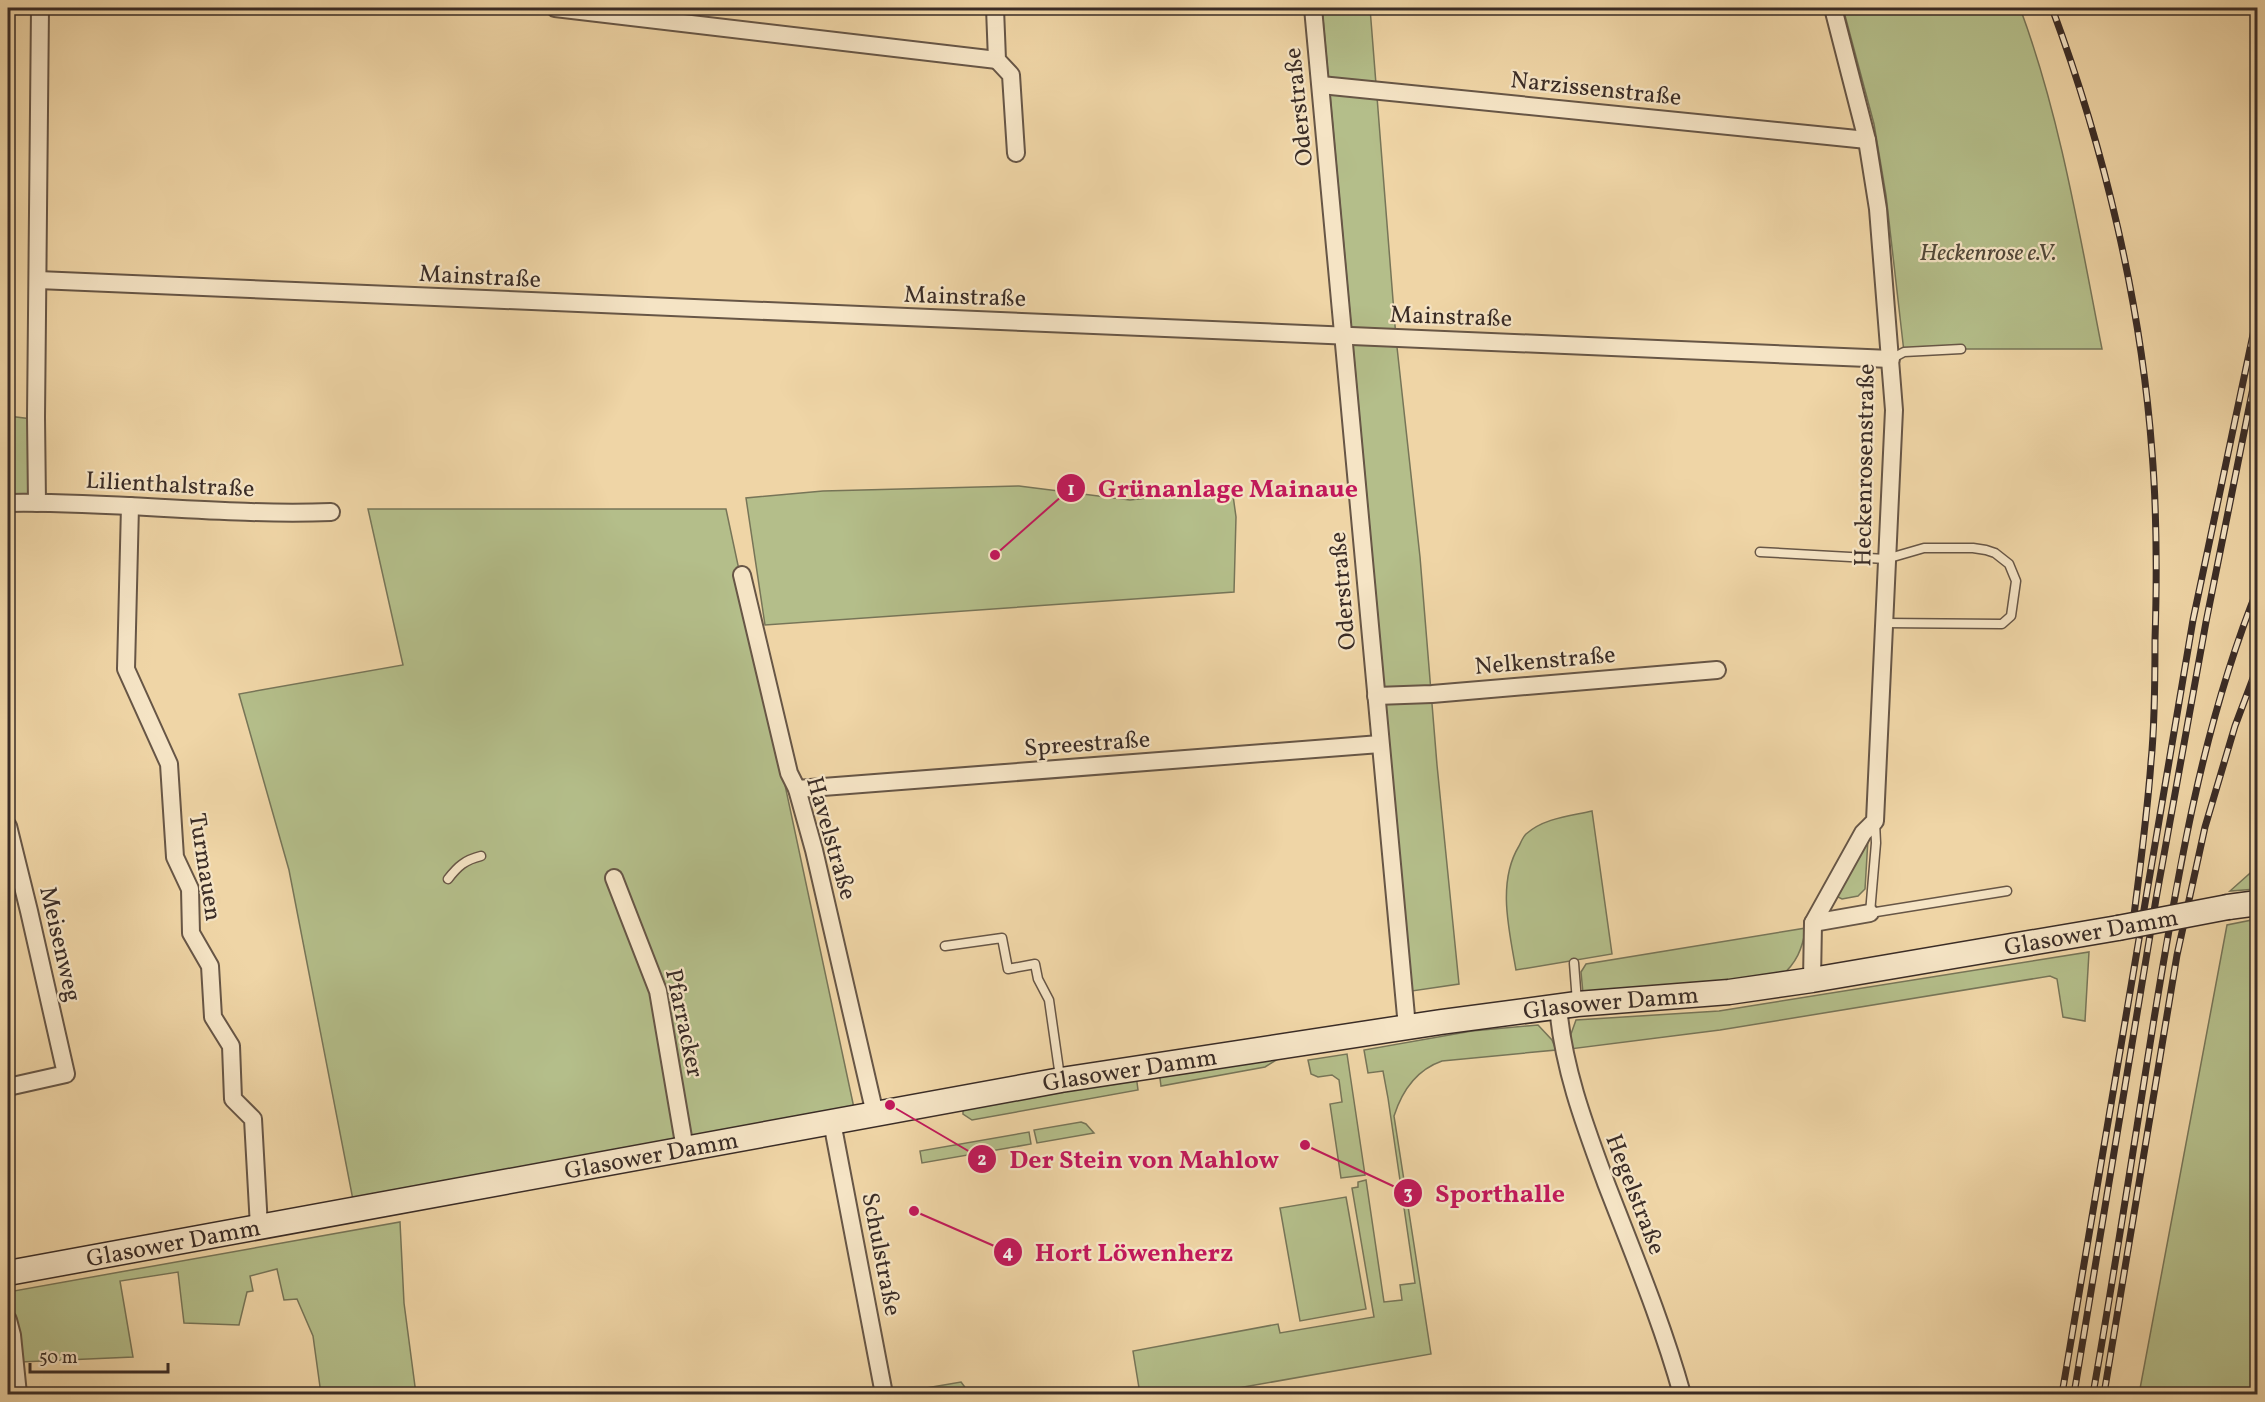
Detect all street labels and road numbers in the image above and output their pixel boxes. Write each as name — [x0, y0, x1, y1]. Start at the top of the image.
street label: Oderstraße — [1277, 46, 1323, 168]
street label: Narzissenstraße — [1509, 64, 1683, 116]
street label: Mainstraße — [418, 258, 542, 298]
street label: Mainstraße — [903, 279, 1027, 317]
street label: Mainstraße — [1389, 299, 1513, 337]
street label: Heckenrosenstraße — [1847, 363, 1885, 567]
street label: Lilienthalstraße — [85, 465, 255, 507]
street label: Oderstraße — [1322, 530, 1366, 652]
street label: Nelkenstraße — [1473, 639, 1617, 685]
street label: Spreestraße — [1023, 724, 1151, 766]
street label: Havelstraße — [796, 773, 864, 904]
street label: Turmauen — [179, 811, 229, 924]
street label: Meisenweg — [29, 883, 89, 1006]
street label: Glasower Damm — [2002, 902, 2181, 966]
street label: Pfarracker — [655, 966, 711, 1081]
street label: Glasower Damm — [1521, 979, 1700, 1030]
street label: Glasower Damm — [1040, 1041, 1220, 1102]
street label: Glasower Damm — [562, 1124, 741, 1190]
street label: Hegelstraße — [1596, 1129, 1673, 1260]
street label: Schulstraße — [851, 1190, 909, 1319]
street label: Glasower Damm — [84, 1212, 263, 1277]

